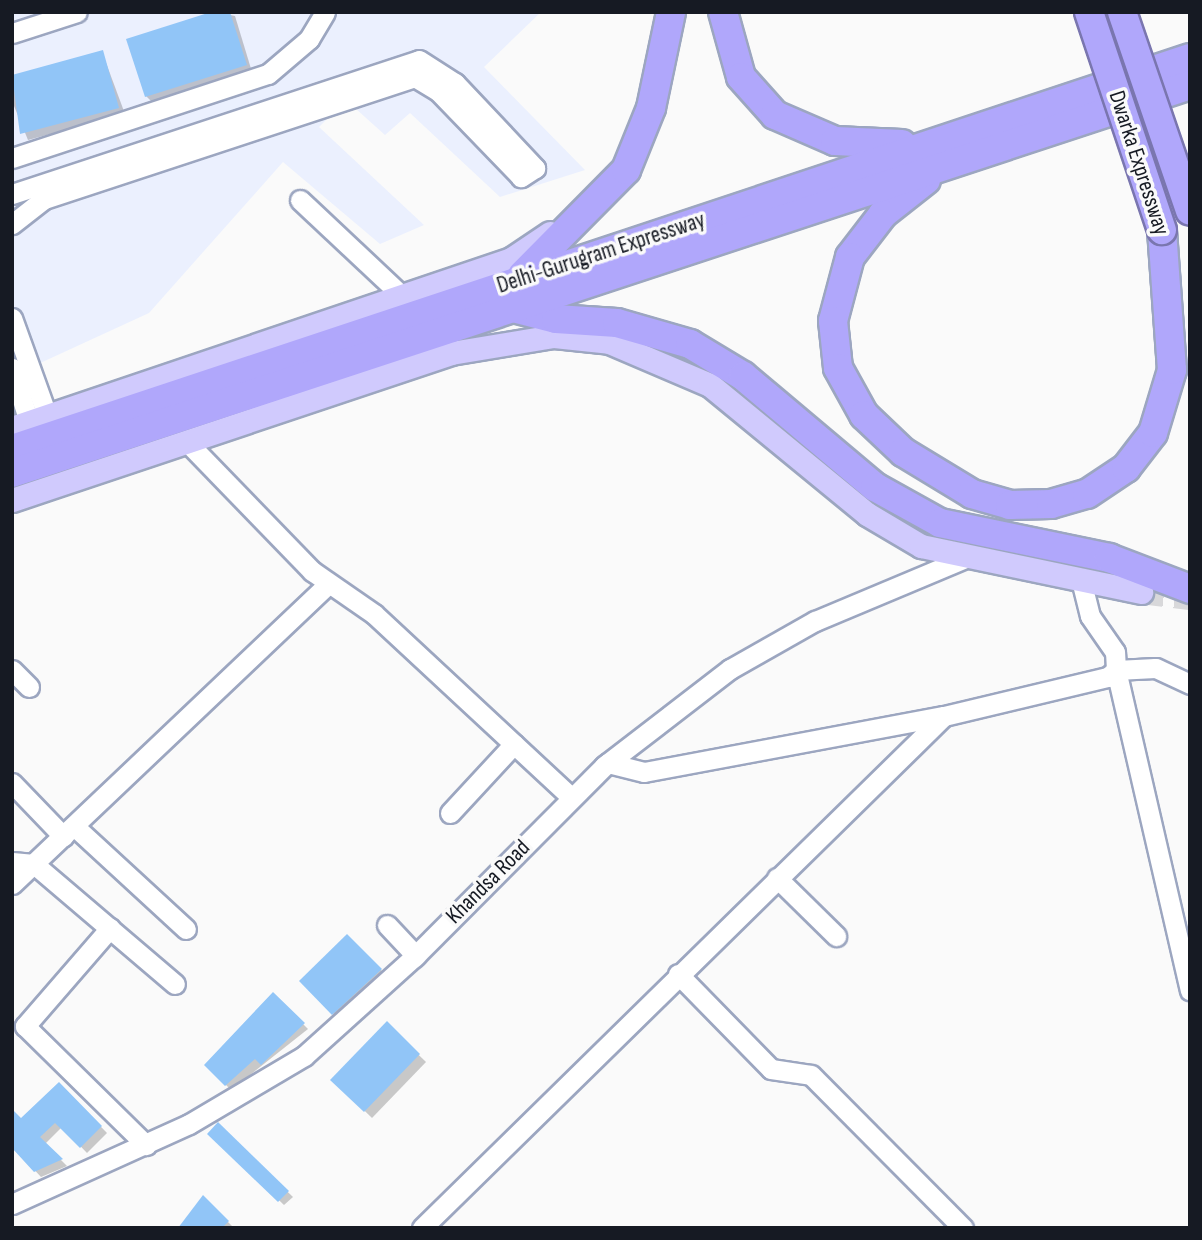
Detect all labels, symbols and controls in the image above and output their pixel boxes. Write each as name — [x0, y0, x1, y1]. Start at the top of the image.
street label: Dwarka Expressway — [1103, 87, 1175, 239]
street label: Delhi-Gurugram Expressway — [494, 206, 708, 300]
street label: Khandsa Road — [440, 834, 536, 930]

